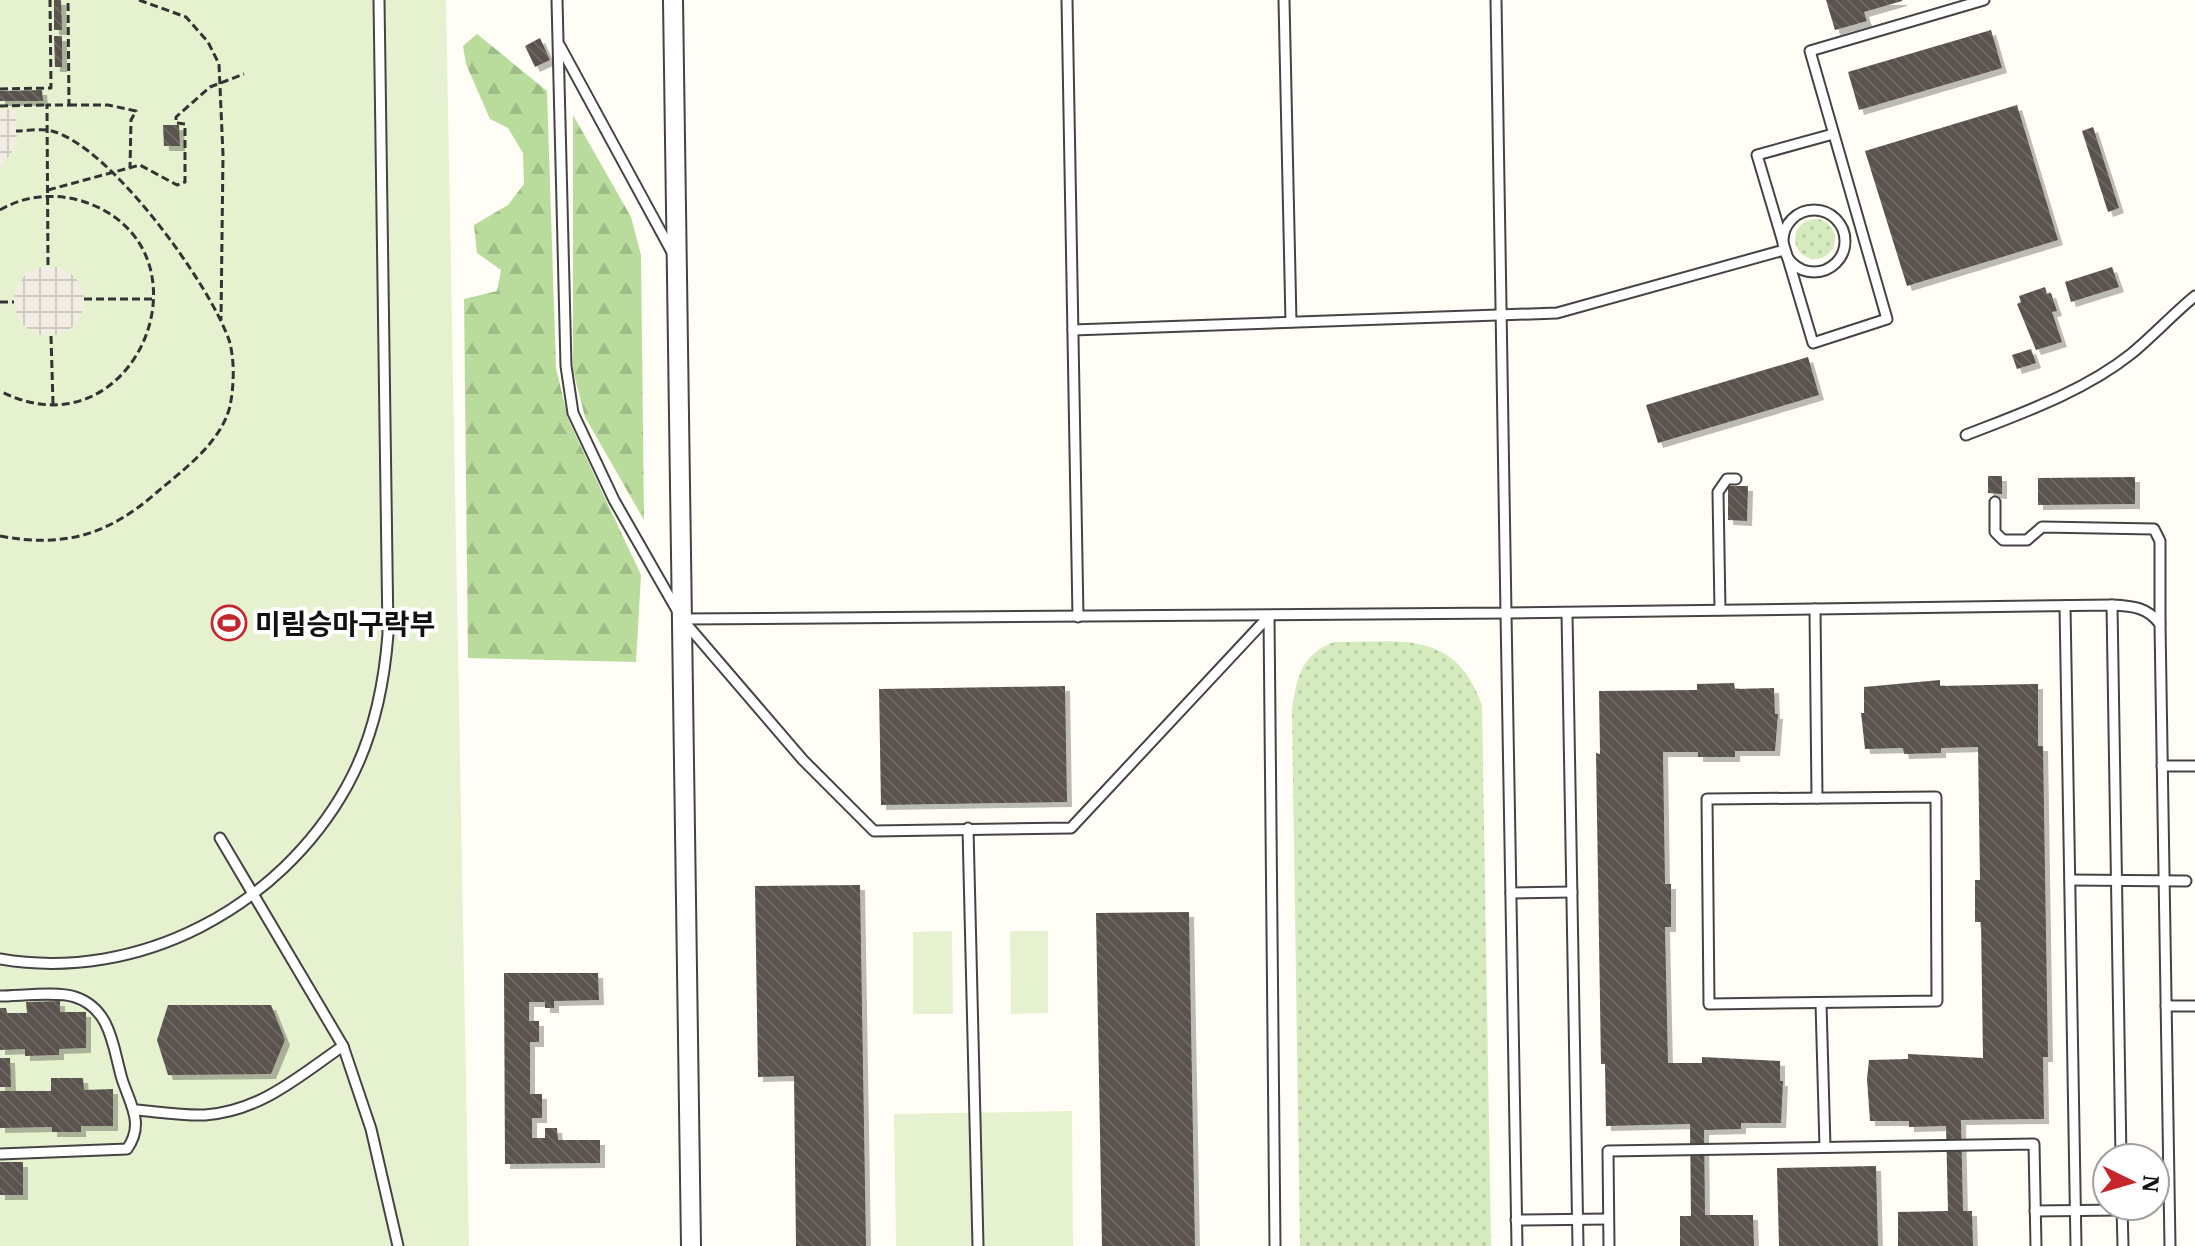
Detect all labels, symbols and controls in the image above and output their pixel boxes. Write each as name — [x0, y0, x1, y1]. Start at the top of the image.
sports icon: 미림승마구락부 — [210, 604, 248, 642]
place label: 미림승마구락부 — [255, 605, 435, 642]
north arrow — [2091, 1142, 2171, 1222]
text: N — [2136, 1174, 2167, 1194]

